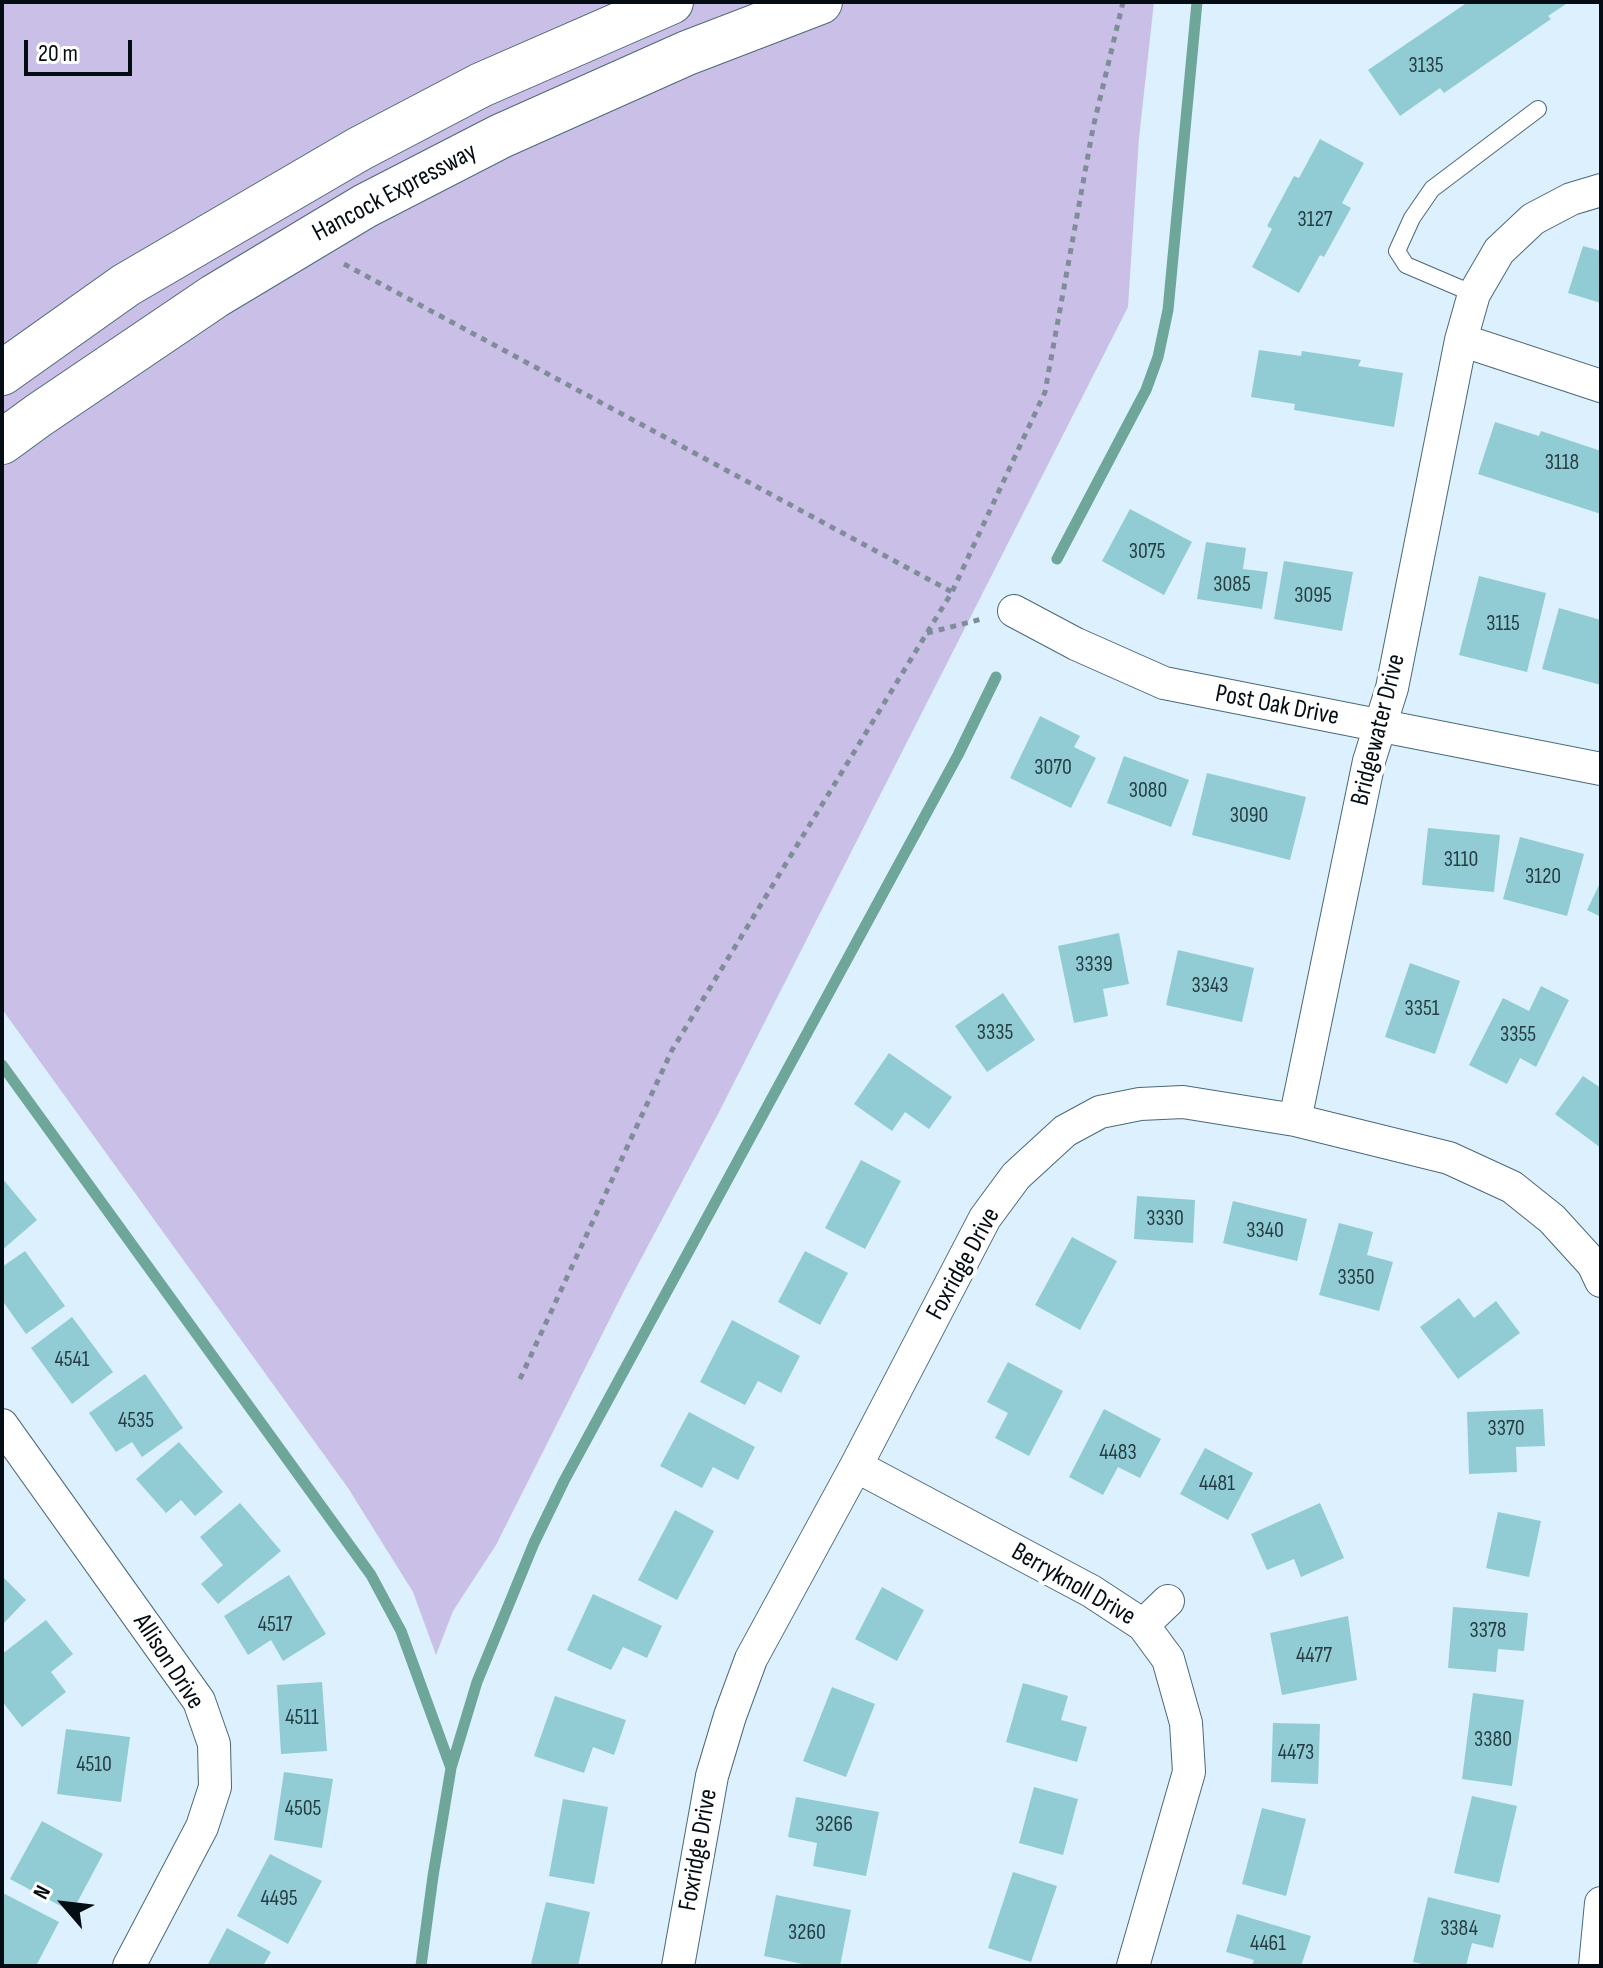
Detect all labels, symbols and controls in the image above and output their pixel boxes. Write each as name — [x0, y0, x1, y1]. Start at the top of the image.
scale bar — [28, 24, 136, 74]
text: 20 m — [38, 39, 78, 68]
house number: 3135 — [1409, 53, 1443, 79]
street label: Hancock Expressway — [308, 137, 482, 249]
house number: 3127 — [1297, 207, 1333, 233]
house number: 3118 — [1545, 450, 1579, 476]
house number: 3075 — [1129, 539, 1165, 565]
house number: 3085 — [1213, 572, 1251, 598]
house number: 3095 — [1294, 583, 1332, 609]
house number: 3115 — [1486, 611, 1520, 637]
street label: Bridgewater Drive — [1345, 651, 1413, 809]
street label: Post Oak Drive — [1213, 679, 1341, 733]
house number: 3070 — [1034, 755, 1072, 781]
house number: 3080 — [1129, 778, 1167, 804]
house number: 3090 — [1230, 803, 1268, 829]
house number: 3110 — [1444, 847, 1478, 873]
house number: 3120 — [1525, 864, 1561, 890]
house number: 3339 — [1075, 952, 1113, 978]
house number: 3343 — [1191, 973, 1229, 999]
house number: 3351 — [1405, 996, 1439, 1022]
house number: 3335 — [977, 1020, 1013, 1046]
house number: 3355 — [1500, 1022, 1536, 1048]
street label: Foxridge Drive — [920, 1203, 1008, 1325]
house number: 3330 — [1146, 1206, 1184, 1232]
house number: 3340 — [1246, 1218, 1284, 1244]
house number: 3350 — [1337, 1265, 1375, 1291]
house number: 4541 — [54, 1347, 90, 1373]
house number: 4535 — [118, 1408, 154, 1434]
house number: 3370 — [1487, 1416, 1525, 1442]
house number: 4483 — [1099, 1440, 1137, 1466]
house number: 4481 — [1199, 1471, 1235, 1497]
street label: Berryknoll Drive — [1005, 1537, 1141, 1633]
street label: Allison Drive — [126, 1609, 210, 1715]
house number: 4517 — [258, 1612, 292, 1638]
house number: 3378 — [1470, 1618, 1506, 1644]
house number: 4477 — [1296, 1643, 1332, 1669]
house number: 4511 — [285, 1705, 319, 1731]
house number: 3380 — [1474, 1727, 1512, 1753]
house number: 4473 — [1278, 1740, 1314, 1766]
house number: 4510 — [76, 1752, 112, 1778]
street label: Foxridge Drive — [673, 1787, 725, 1913]
house number: 4505 — [285, 1796, 321, 1822]
house number: 3266 — [815, 1812, 853, 1838]
north arrow — [24, 1864, 104, 1944]
text: N — [28, 1881, 57, 1904]
house number: 4495 — [260, 1886, 298, 1912]
house number: 3384 — [1440, 1916, 1478, 1942]
house number: 3260 — [788, 1920, 826, 1946]
house number: 4461 — [1250, 1931, 1286, 1957]

